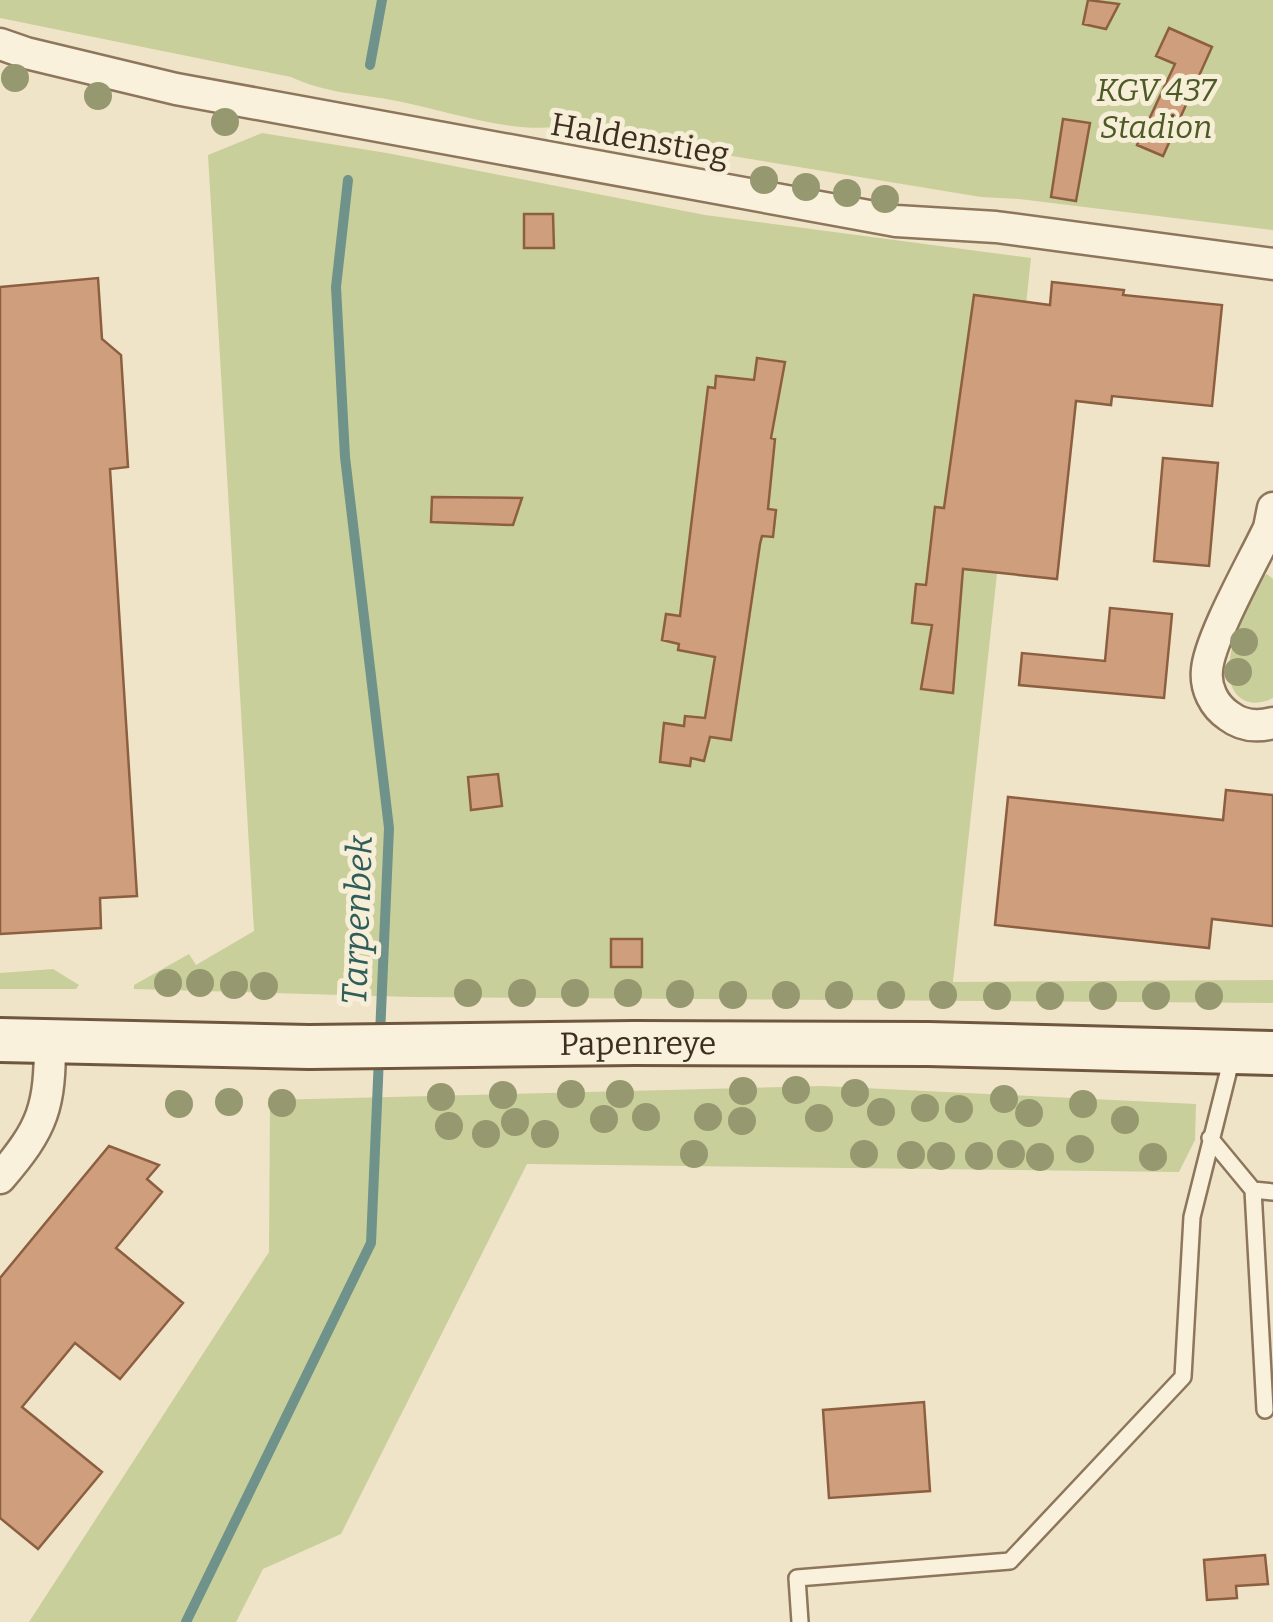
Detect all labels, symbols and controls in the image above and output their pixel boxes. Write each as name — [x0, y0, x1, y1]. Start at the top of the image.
park label: KGV 437 Stadion — [1096, 71, 1218, 146]
street label: Haldenstieg — [548, 105, 732, 173]
water label: Tarpenbek — [333, 834, 381, 1005]
street label: Papenreye — [559, 1024, 716, 1063]

